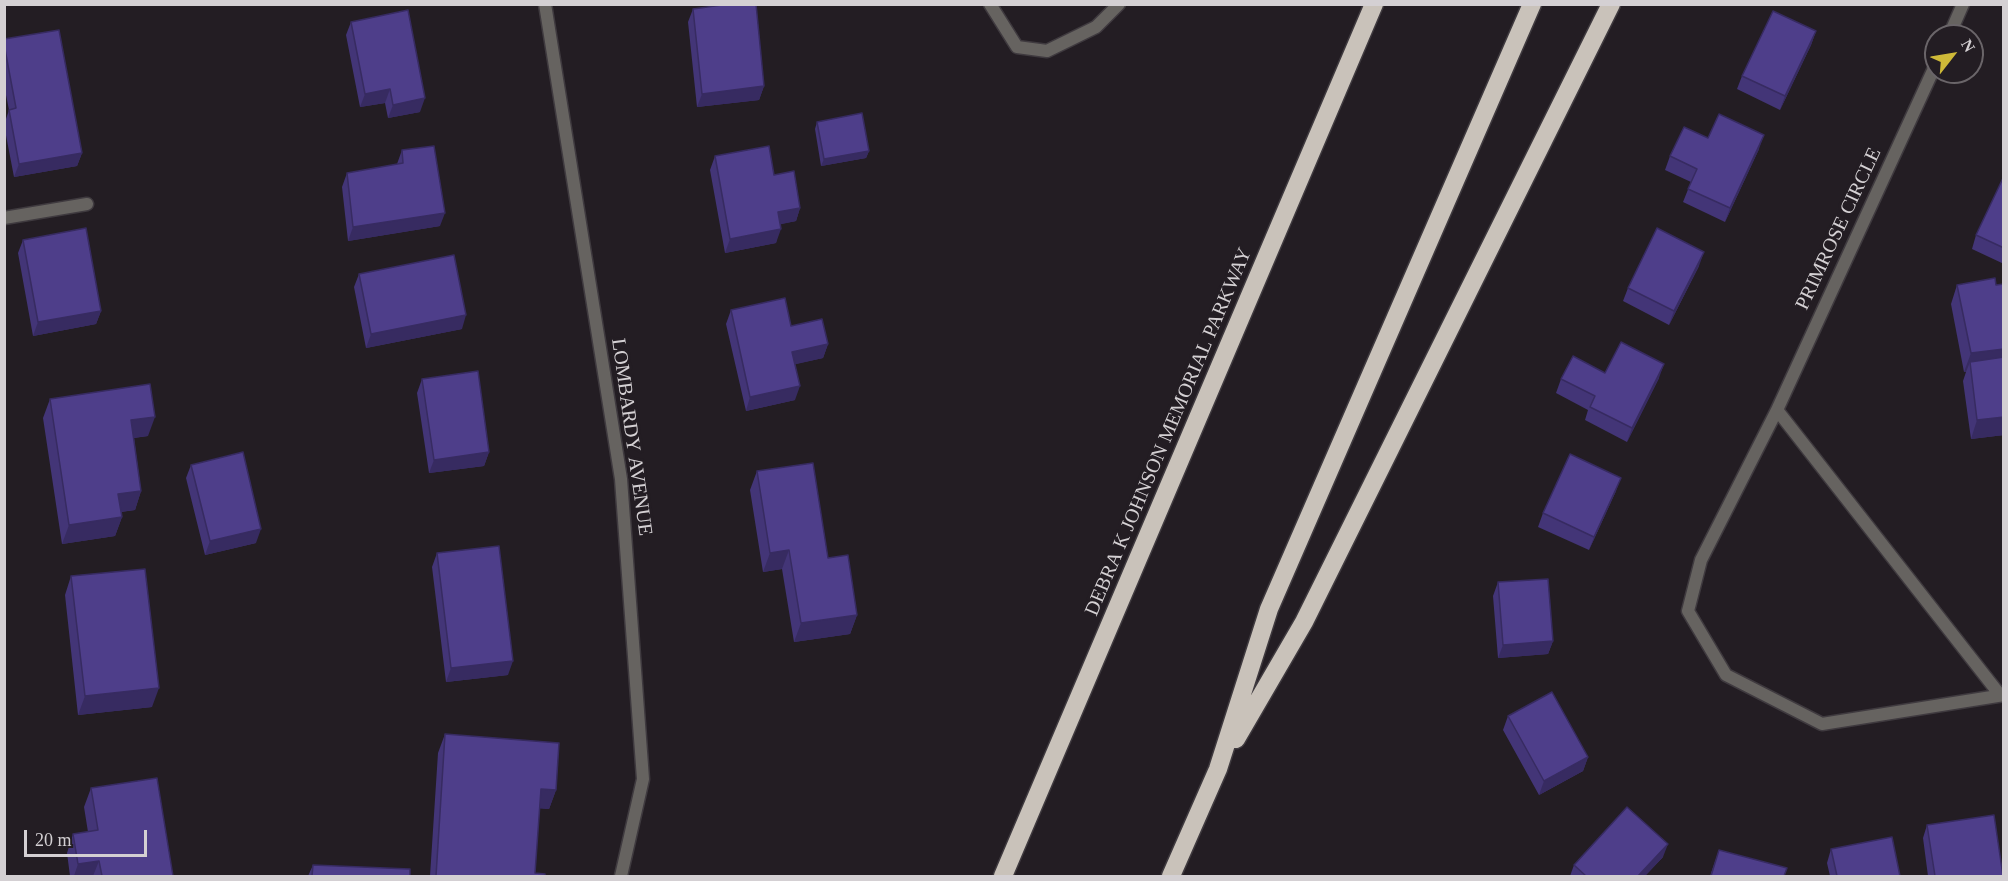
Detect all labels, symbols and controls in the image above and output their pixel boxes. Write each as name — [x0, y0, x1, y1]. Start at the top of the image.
north arrow — [1924, 24, 1984, 84]
text: N — [1958, 36, 1978, 55]
street label: PRIMROSE CIRCLE — [1791, 144, 1887, 314]
street label: DEBRA K JOHNSON MEMORIAL PARKWAY — [1080, 244, 1258, 620]
street label: LOMBARDY AVENUE — [605, 337, 657, 537]
scale bar — [27, 818, 150, 856]
text: 20 m — [35, 830, 72, 850]

